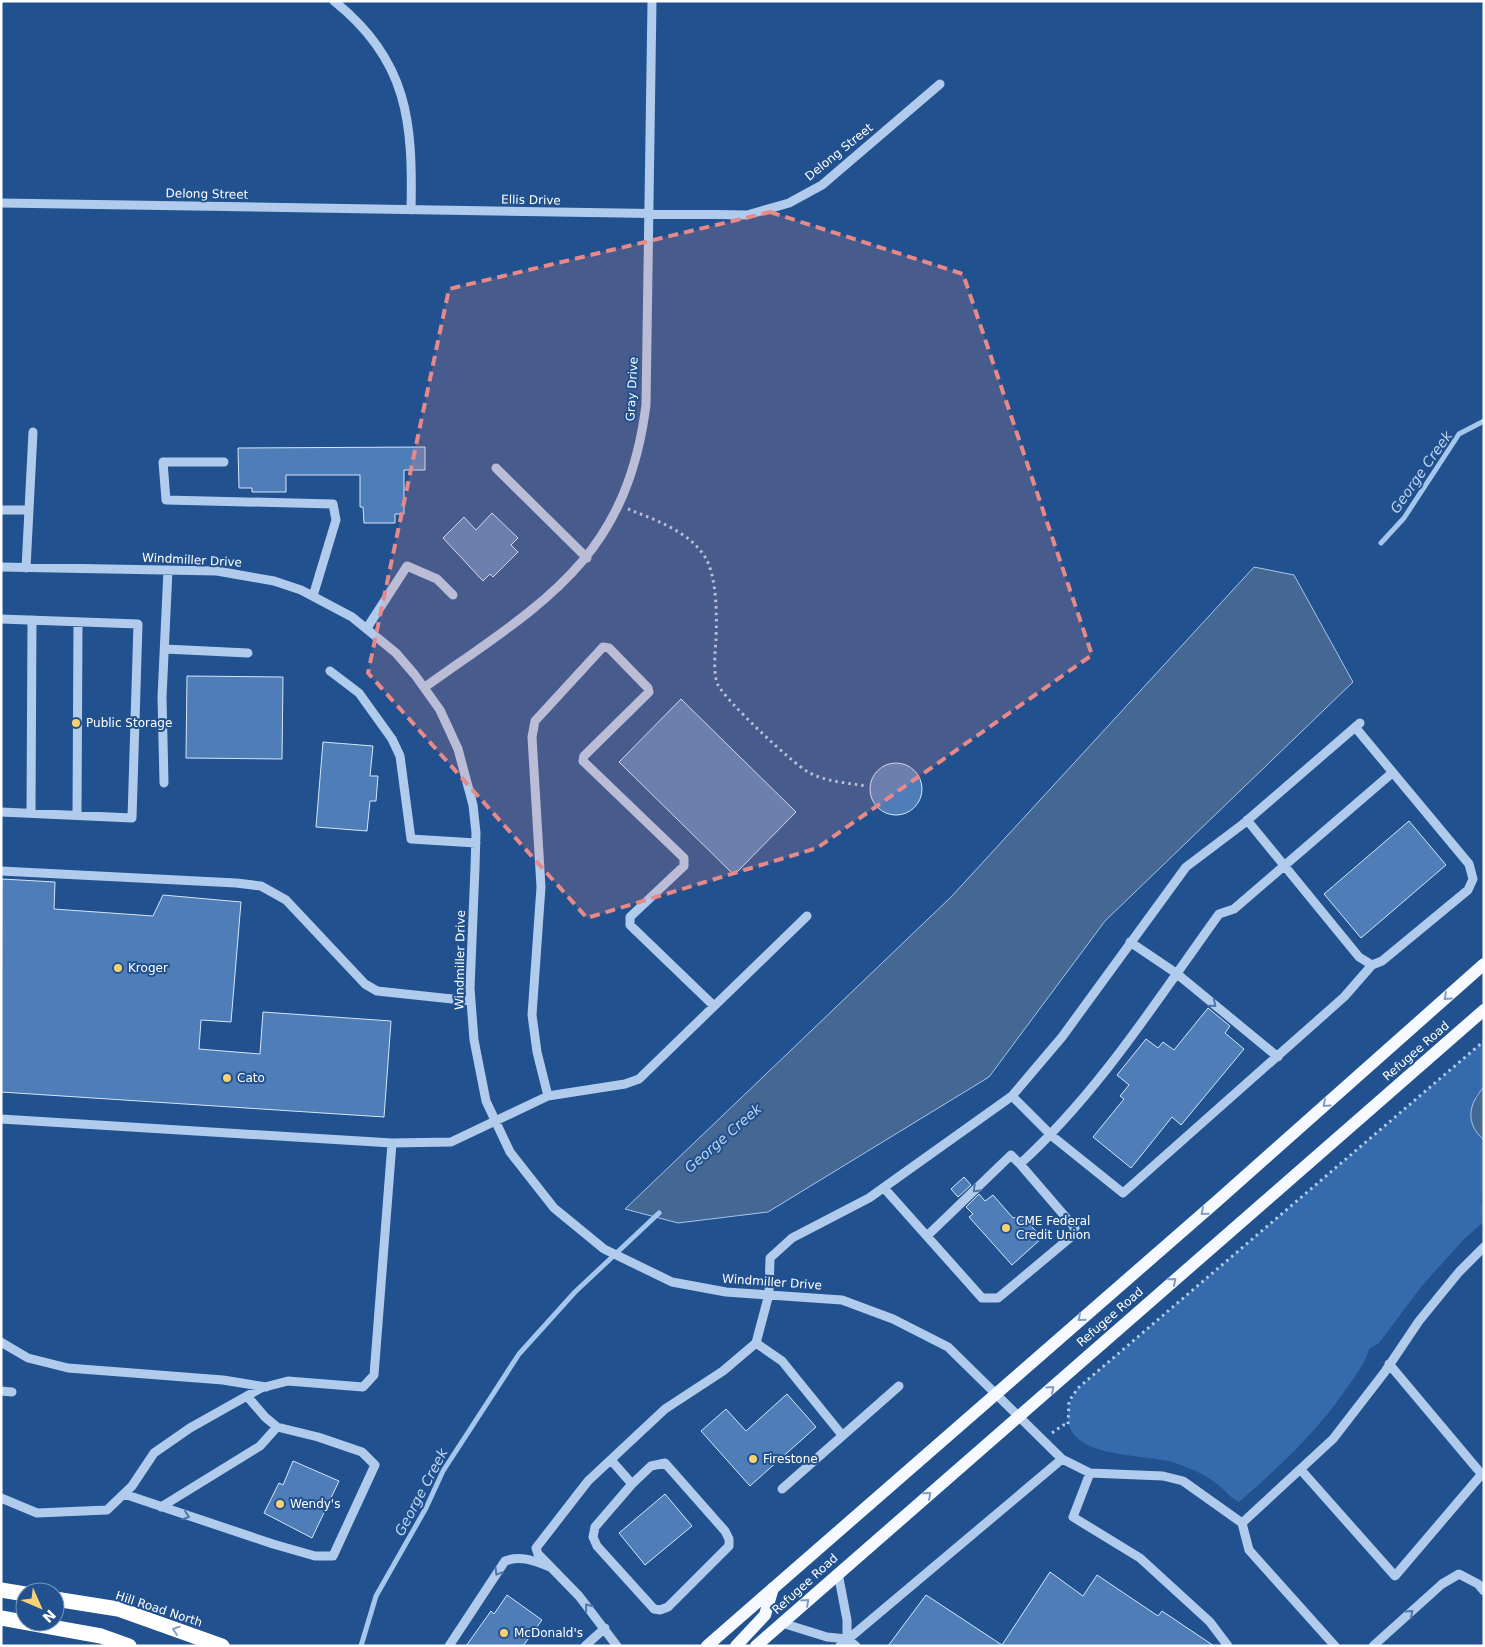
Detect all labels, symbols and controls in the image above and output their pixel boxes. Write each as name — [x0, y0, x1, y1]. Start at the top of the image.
street label: Delong Street — [802, 120, 876, 183]
street label: Delong Street — [165, 186, 249, 202]
street label: Ellis Drive — [501, 192, 561, 208]
street label: Gray Drive — [623, 356, 641, 422]
water label: George Creek — [1387, 427, 1456, 516]
street label: Windmiller Drive — [142, 550, 242, 570]
place label: Public Storage — [86, 716, 172, 730]
marker: Public Storage — [70, 717, 82, 729]
street label: Windmiller Drive — [452, 910, 468, 1010]
place label: Kroger — [128, 961, 168, 975]
marker: Kroger — [112, 962, 124, 974]
one-way arrow — [1444, 991, 1453, 1000]
one-way arrow — [1208, 999, 1217, 1008]
street label: Refugee Road — [1380, 1018, 1452, 1084]
place label: Cato — [237, 1071, 265, 1085]
marker: Cato — [221, 1072, 233, 1084]
one-way arrow — [1322, 1099, 1331, 1108]
water label: George Creek — [681, 1100, 765, 1176]
one-way arrow — [972, 1183, 981, 1192]
one-way arrow — [1201, 1206, 1210, 1215]
place label: CME Federal Credit Union — [1016, 1214, 1091, 1242]
marker: CME Federal Credit Union — [1000, 1222, 1012, 1234]
street label: Windmiller Drive — [722, 1272, 822, 1292]
one-way arrow — [1167, 1278, 1176, 1287]
street label: Refugee Road — [1074, 1284, 1146, 1350]
one-way arrow — [1078, 1313, 1087, 1321]
one-way arrow — [1045, 1385, 1054, 1394]
water label: George Creek — [391, 1445, 451, 1538]
place label: Firestone — [763, 1452, 818, 1466]
marker: Firestone — [747, 1453, 759, 1465]
one-way arrow — [923, 1492, 932, 1501]
place label: Wendy's — [290, 1497, 340, 1511]
marker: Wendy's — [274, 1498, 286, 1510]
one-way arrow — [182, 1510, 190, 1520]
street label: Refugee Road — [769, 1551, 841, 1617]
one-way arrow — [494, 1567, 504, 1576]
north arrow — [15, 1582, 65, 1632]
street label: Hill Road North — [114, 1588, 204, 1630]
one-way arrow — [800, 1599, 809, 1608]
one-way arrow — [585, 1603, 594, 1612]
text: N — [39, 1606, 59, 1626]
one-way arrow — [1404, 1610, 1413, 1619]
one-way arrow — [173, 1626, 181, 1636]
place label: McDonald's — [514, 1626, 583, 1640]
marker: McDonald's — [498, 1627, 510, 1639]

